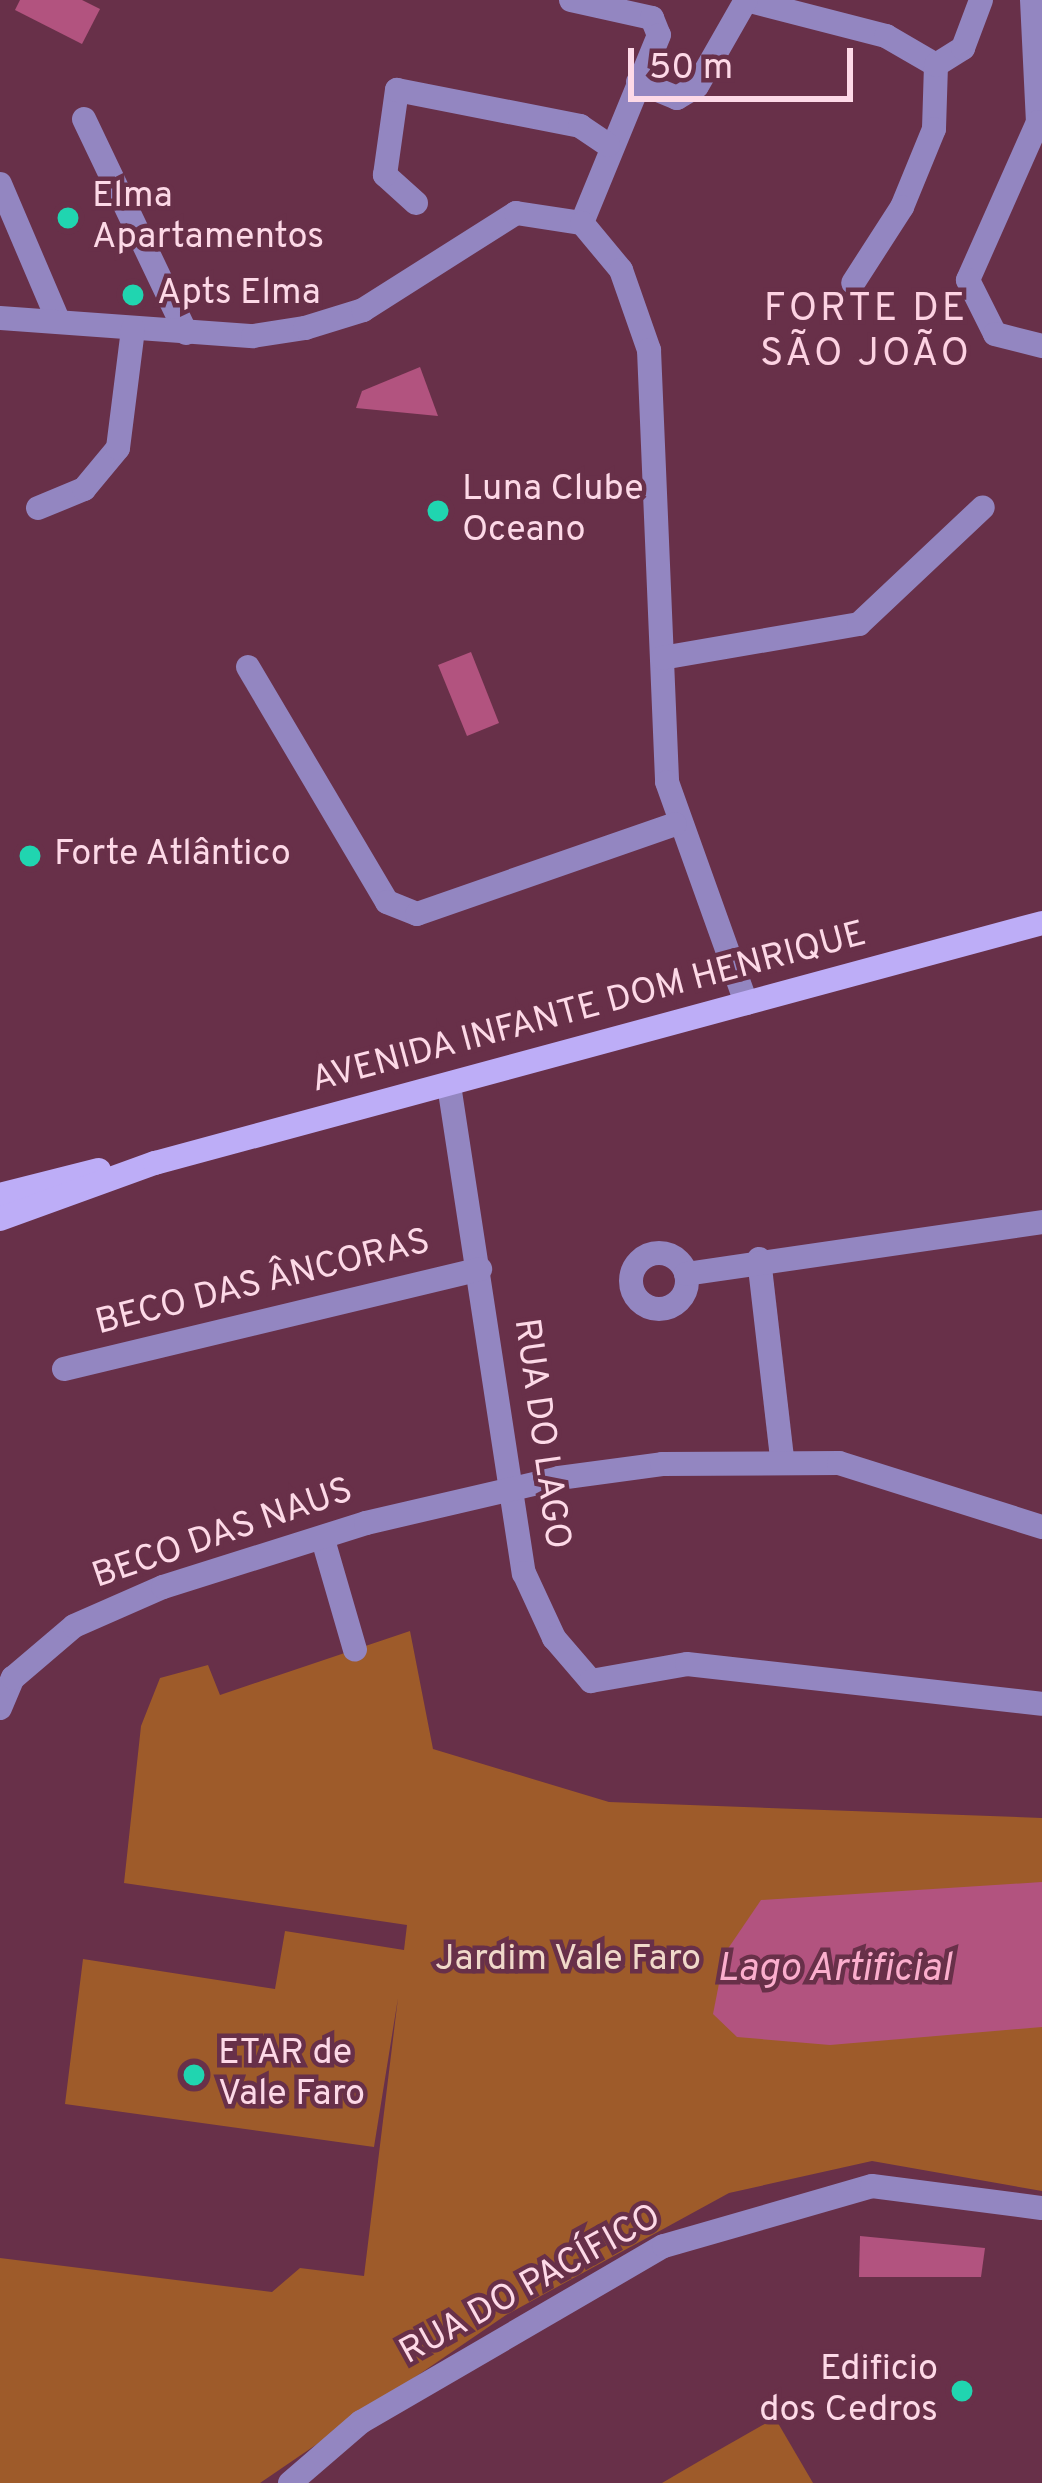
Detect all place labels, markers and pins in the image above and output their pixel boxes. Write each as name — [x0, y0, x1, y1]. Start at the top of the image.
place label: Elma Apartamentos — [92, 175, 324, 260]
marker: Elma Apartamentos — [55, 205, 81, 231]
place label: Apts Elma — [157, 273, 321, 317]
marker: Apts Elma — [120, 282, 146, 308]
place label: Luna Clube Oceano — [462, 468, 644, 553]
marker: Luna Clube Oceano — [425, 498, 451, 524]
place label: Forte Atlântico — [54, 834, 292, 878]
marker: Forte Atlântico — [17, 843, 43, 869]
place label: ETAR de Vale Faro — [218, 2032, 365, 2117]
marker: ETAR de Vale Faro — [181, 2062, 207, 2088]
place label: Edificio dos Cedros — [759, 2348, 938, 2433]
marker: Edificio dos Cedros — [949, 2378, 975, 2404]

